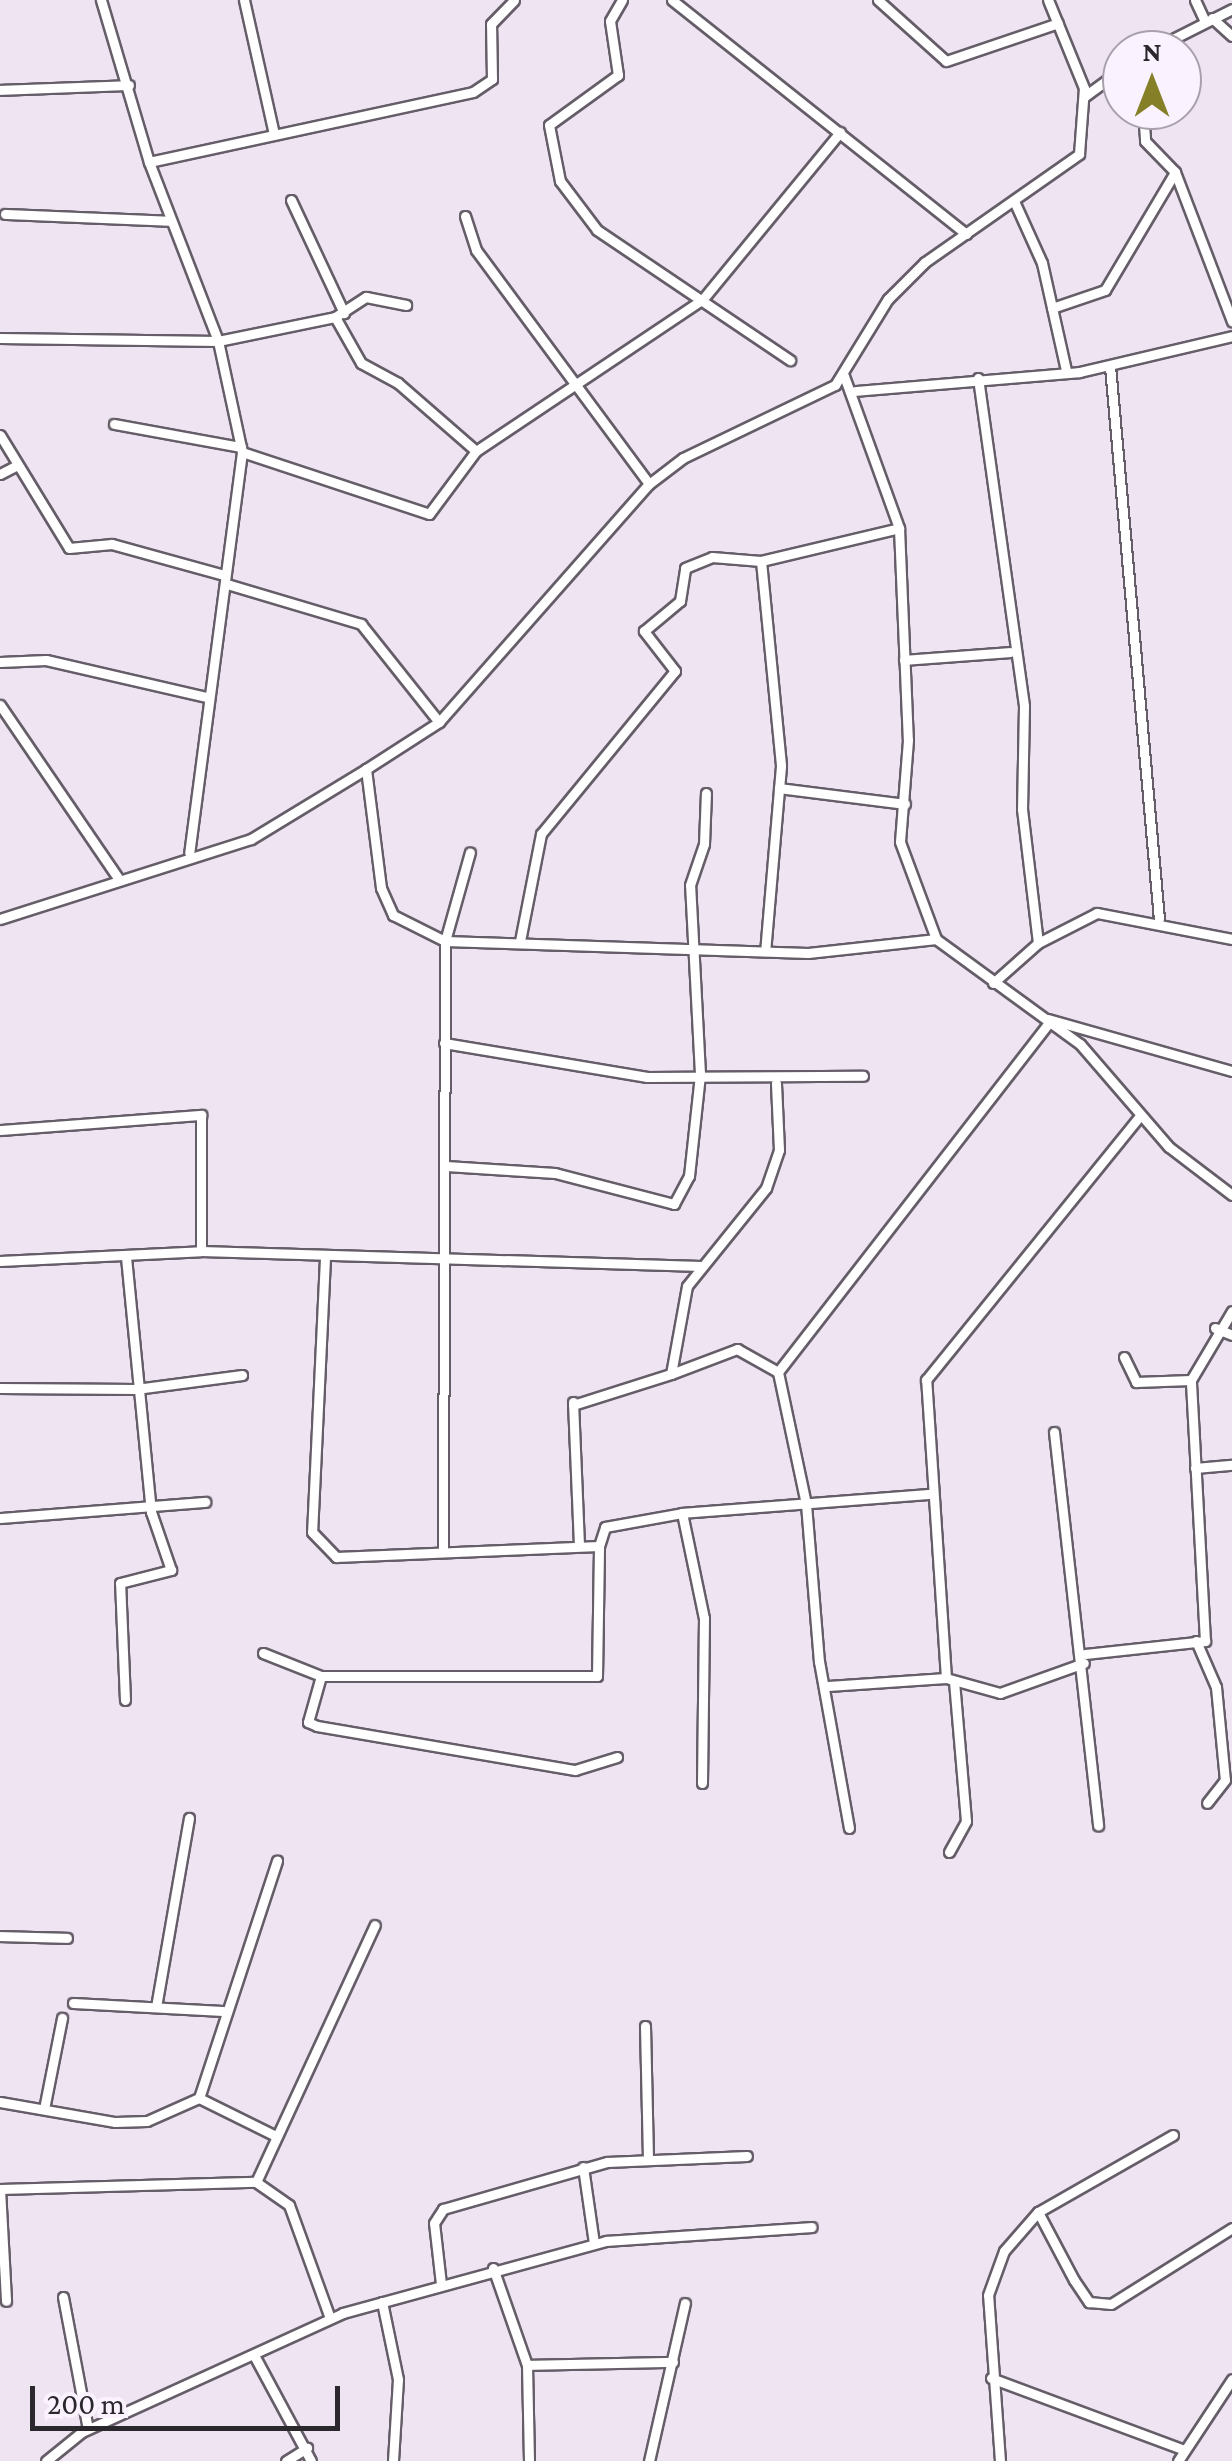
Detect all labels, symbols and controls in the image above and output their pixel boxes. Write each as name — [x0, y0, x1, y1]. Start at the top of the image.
north arrow — [1102, 30, 1202, 130]
text: N — [1142, 36, 1162, 67]
scale bar — [35, 2366, 345, 2428]
text: 200 m — [47, 2387, 125, 2420]

